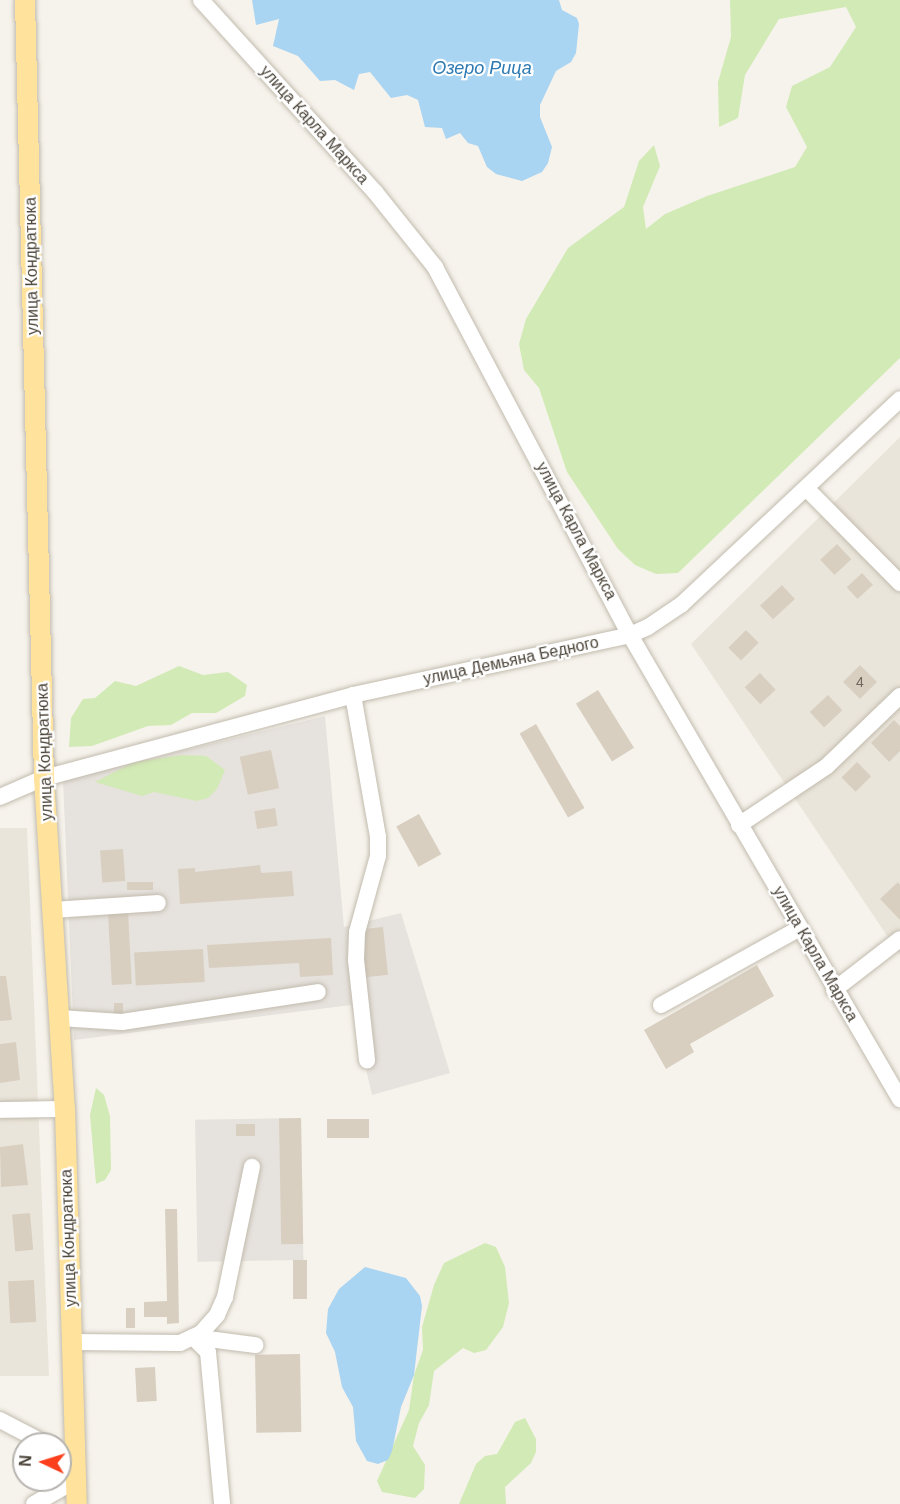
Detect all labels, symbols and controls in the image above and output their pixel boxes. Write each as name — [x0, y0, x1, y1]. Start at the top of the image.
water label: Озеро Рица — [432, 57, 532, 79]
street label: улица Карла Маркса — [256, 62, 372, 188]
street label: улица Кондратюка — [21, 197, 43, 335]
street label: улица Карла Маркса — [532, 459, 620, 603]
street label: улица Демьяна Бедного — [422, 633, 600, 689]
house number: 4 — [856, 674, 864, 690]
street label: улица Кондратюка — [33, 683, 57, 821]
street label: улица Карла Маркса — [768, 883, 862, 1025]
street label: улица Кондратюка — [57, 1169, 81, 1307]
north arrow — [12, 1432, 72, 1492]
text: N — [17, 1454, 34, 1467]

